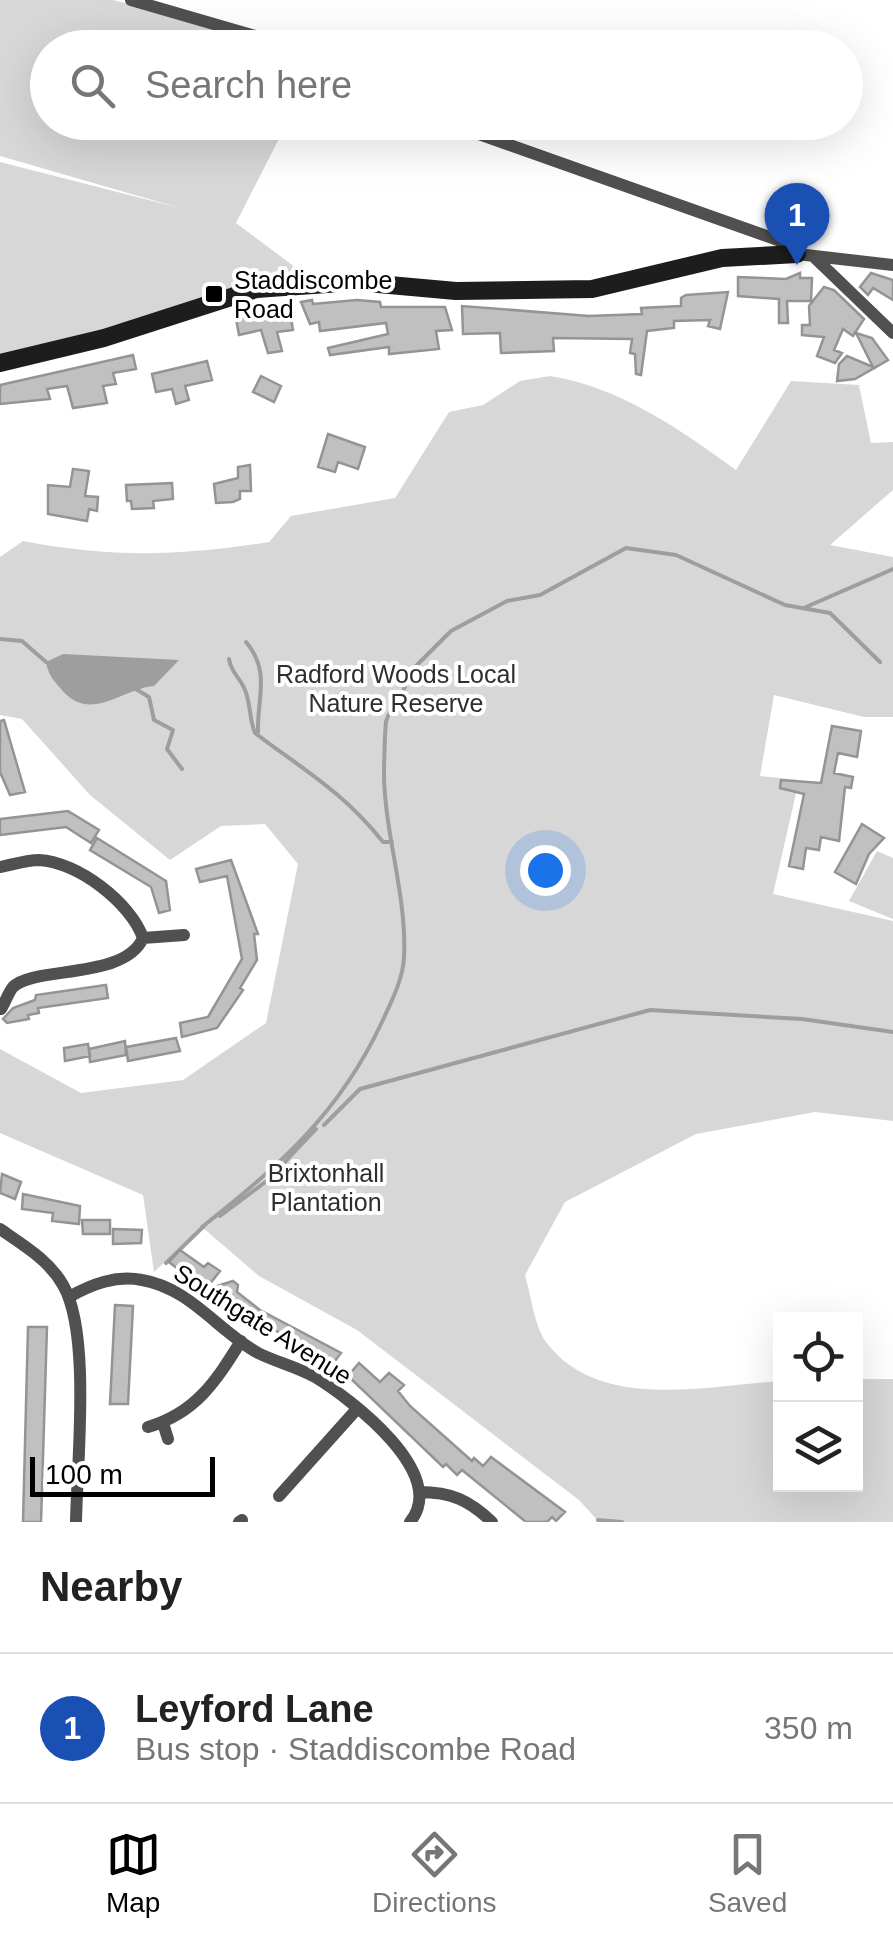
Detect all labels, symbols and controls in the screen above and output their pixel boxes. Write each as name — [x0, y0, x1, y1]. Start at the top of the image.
search box — [30, 30, 863, 140]
icon: search — [65, 58, 120, 113]
text: Search here — [145, 64, 352, 106]
pin: 1 — [764, 182, 830, 265]
place label: Staddiscombe Road — [234, 266, 392, 323]
marker: Staddiscombe Road — [203, 283, 225, 305]
park label: Radford Woods Local Nature Reserve — [276, 660, 516, 717]
your location — [520, 845, 571, 896]
park label: Brixtonhall Plantation — [268, 1159, 384, 1216]
street label: Southgate Avenue — [169, 1258, 357, 1390]
map controls — [773, 1312, 863, 1492]
button: locate — [773, 1312, 863, 1402]
button: layers — [773, 1402, 863, 1492]
scale bar — [30, 1452, 215, 1496]
text: 100 m — [45, 1459, 123, 1490]
text: Nearby — [40, 1563, 182, 1610]
text: Leyford Lane — [135, 1688, 374, 1730]
text: 1 — [64, 1710, 81, 1746]
text: 350 m — [764, 1710, 853, 1746]
text: Bus stop · Staddiscombe Road — [135, 1731, 576, 1767]
tab: Map — [106, 1827, 161, 1919]
tab: Directions — [372, 1827, 497, 1919]
tab: Saved — [708, 1827, 787, 1919]

